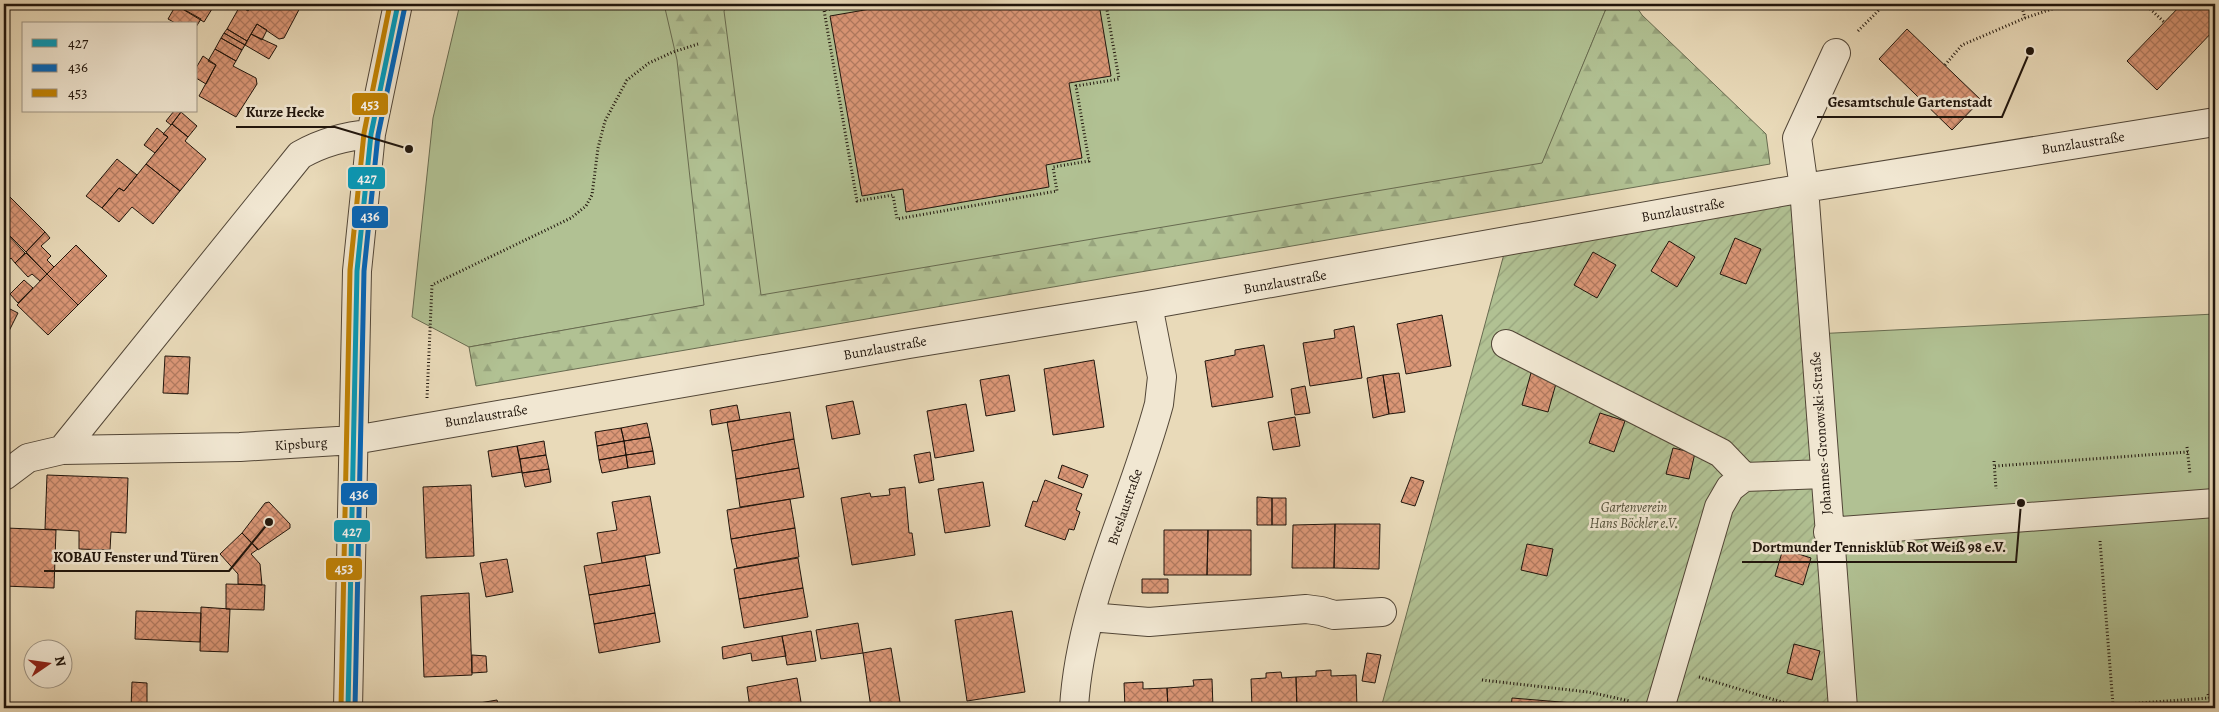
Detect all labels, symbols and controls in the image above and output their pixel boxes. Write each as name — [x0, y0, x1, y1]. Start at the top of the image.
legend — [22, 22, 198, 112]
text: 427 — [68, 33, 89, 53]
text: 436 — [68, 57, 88, 77]
text: 453 — [68, 83, 88, 103]
callout: Gesamtschule Gartenstadt — [1817, 87, 2002, 117]
line badge: 453 — [351, 92, 389, 116]
text: Gesamtschule Gartenstadt — [1828, 92, 1992, 112]
text: 453 — [361, 95, 379, 114]
callout: Kurze Hecke — [236, 97, 335, 127]
text: Kurze Hecke — [246, 102, 325, 122]
street label: Bunzlaustraße — [2040, 127, 2126, 159]
line badge: 427 — [347, 166, 386, 190]
text: 427 — [357, 169, 377, 188]
street label: Bunzlaustraße — [1640, 193, 1726, 227]
line badge: 436 — [351, 205, 389, 229]
text: 436 — [360, 207, 380, 226]
street label: Bunzlaustraße — [1242, 265, 1328, 299]
street label: Bunzlaustraße — [842, 331, 928, 365]
street label: Johannes-Gronowski-Straße — [1806, 351, 1836, 515]
street label: Bunzlaustraße — [443, 400, 529, 432]
street label: Kipsburg — [274, 433, 328, 455]
street label: Breslaustraße — [1103, 466, 1147, 548]
line badge: 436 — [340, 482, 378, 506]
text: 436 — [349, 485, 369, 504]
park label: Gartenverein Hans Böckler e.V. — [1590, 498, 1678, 533]
line badge: 427 — [333, 519, 371, 543]
text: 427 — [342, 522, 362, 541]
callout: Dortmunder Tennisklub Rot Weiß 98 e.V. — [1742, 532, 2016, 562]
text: Dortmunder Tennisklub Rot Weiß 98 e.V. — [1752, 537, 2006, 557]
callout: KOBAU Fenster und Türen — [44, 541, 229, 571]
text: KOBAU Fenster und Türen — [53, 547, 219, 567]
line badge: 453 — [325, 557, 363, 581]
text: 453 — [335, 559, 353, 578]
north arrow — [22, 640, 72, 690]
text: N — [50, 654, 71, 668]

